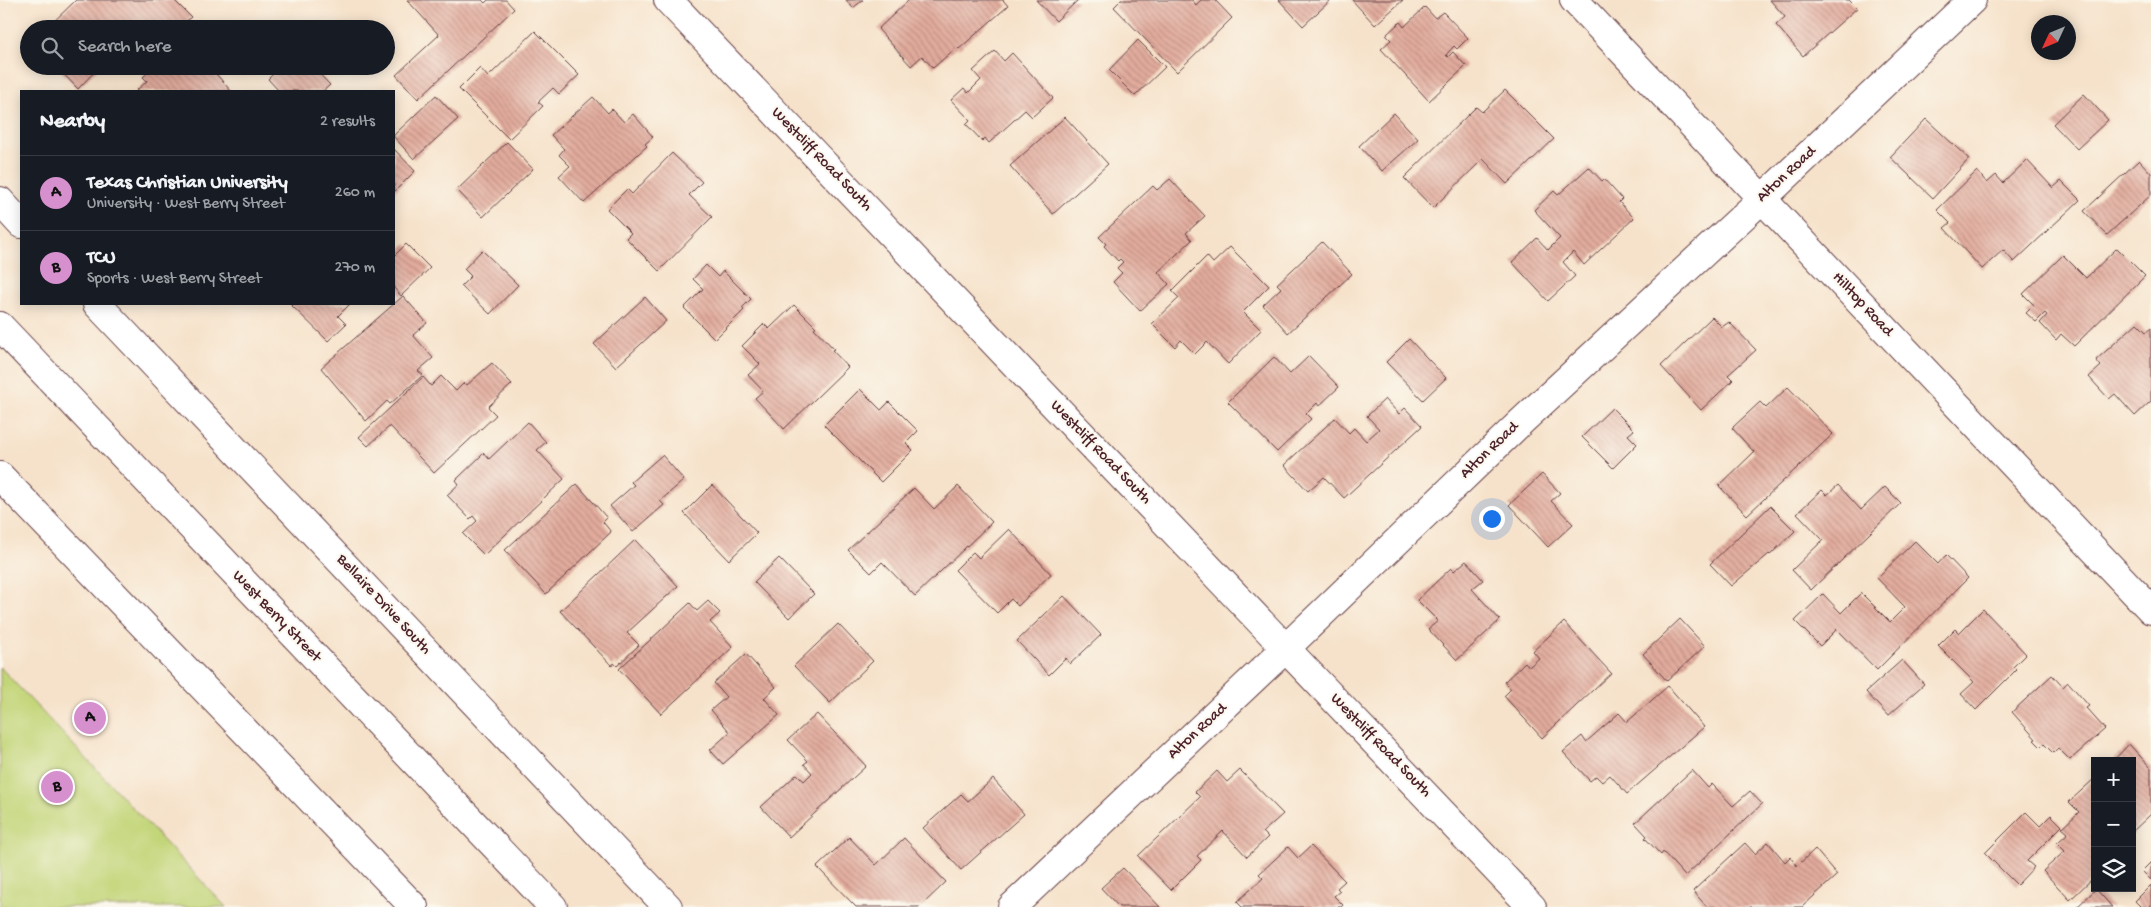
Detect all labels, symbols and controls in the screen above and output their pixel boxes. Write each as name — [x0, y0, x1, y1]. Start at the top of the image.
north arrow — [2031, 15, 2076, 60]
search box — [20, 20, 395, 75]
icon: search — [38, 34, 66, 62]
text: Search here — [78, 36, 172, 59]
street label: Westcliff Road South — [766, 104, 876, 216]
text: Nearby — [40, 110, 105, 135]
text: 2 results — [320, 113, 375, 132]
street label: Alton Road — [1753, 142, 1822, 207]
text: Texas Christian University — [87, 172, 288, 195]
text: A — [51, 184, 61, 203]
text: 260 m — [335, 184, 375, 203]
text: University · West Berry Street — [87, 195, 285, 214]
text: TCU — [87, 247, 116, 270]
text: B — [52, 259, 60, 278]
text: 270 m — [335, 259, 375, 278]
street label: Hilltop Road — [1827, 269, 1898, 342]
text: Sports · West Berry Street — [87, 270, 261, 289]
street label: Westcliff Road South — [1045, 397, 1155, 509]
street label: Alton Road — [1457, 417, 1524, 484]
your location — [1479, 506, 1505, 532]
street label: Bellaire Drive South — [331, 550, 435, 660]
street label: West Berry Street — [227, 567, 326, 668]
street label: Westcliff Road South — [1325, 690, 1435, 802]
pin: A — [74, 699, 106, 737]
street label: Alton Road — [1164, 699, 1233, 764]
map controls — [2091, 757, 2136, 892]
button: + — [2091, 757, 2136, 802]
pin: B — [41, 768, 73, 806]
button: − — [2091, 802, 2136, 847]
button: layers — [2091, 847, 2136, 892]

